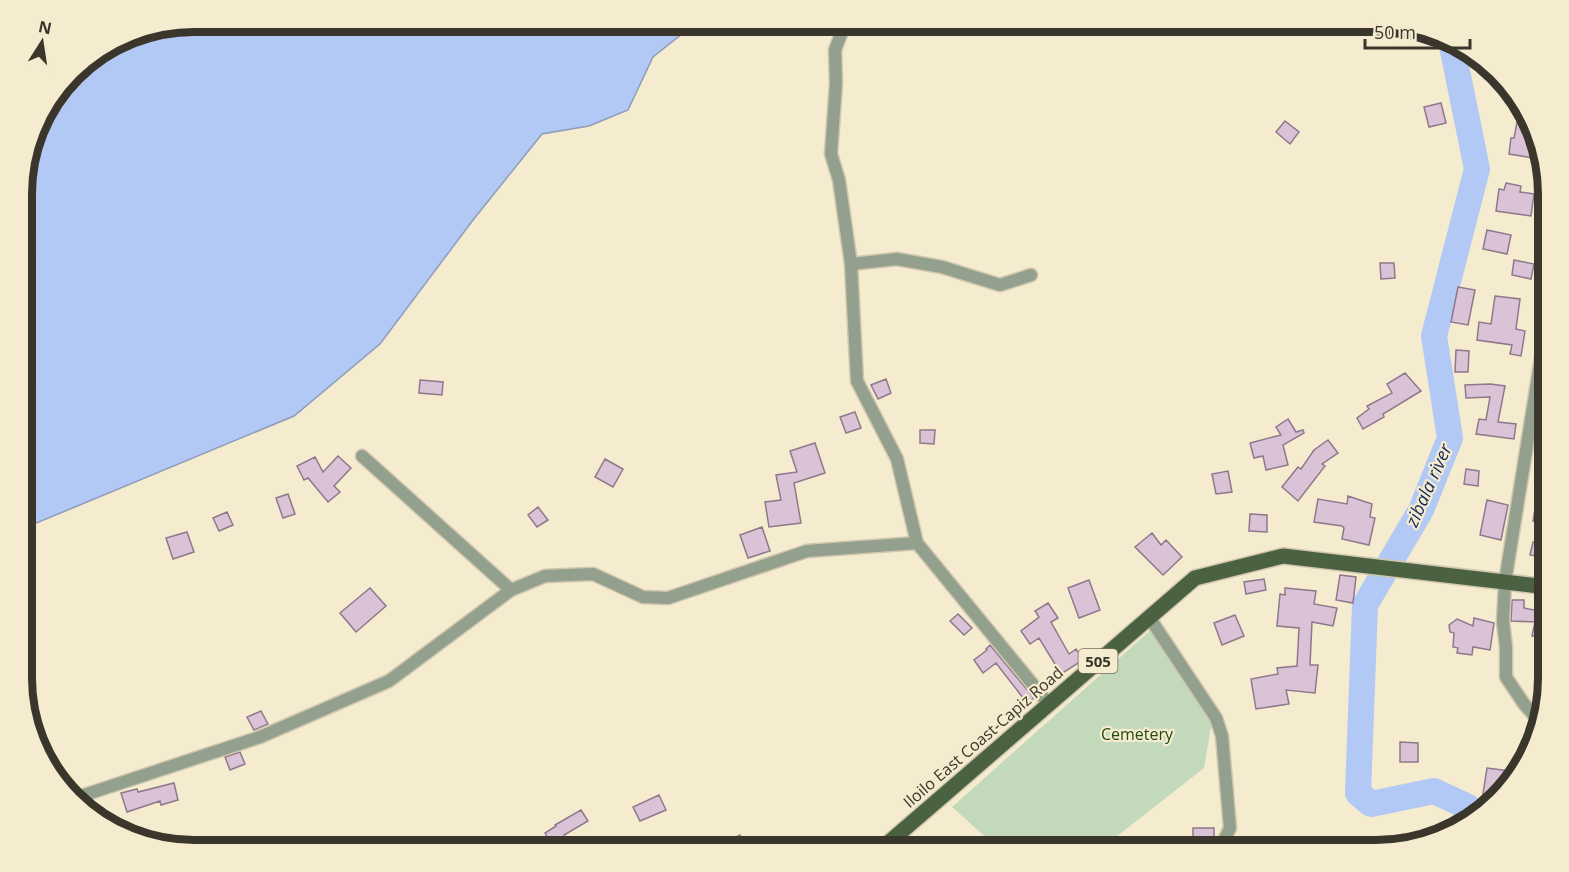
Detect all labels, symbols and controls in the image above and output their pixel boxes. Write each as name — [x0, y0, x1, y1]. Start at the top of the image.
north arrow — [12, 12, 72, 72]
scale bar — [1365, 12, 1470, 50]
text: N — [36, 15, 54, 39]
text: 50 m — [1374, 20, 1416, 44]
water label: zibala river — [1399, 439, 1457, 531]
road number: 505 — [1078, 649, 1118, 673]
street label: Iloilo East Coast-Capiz Road — [898, 661, 1068, 813]
park label: Cemetery — [1101, 723, 1174, 745]

